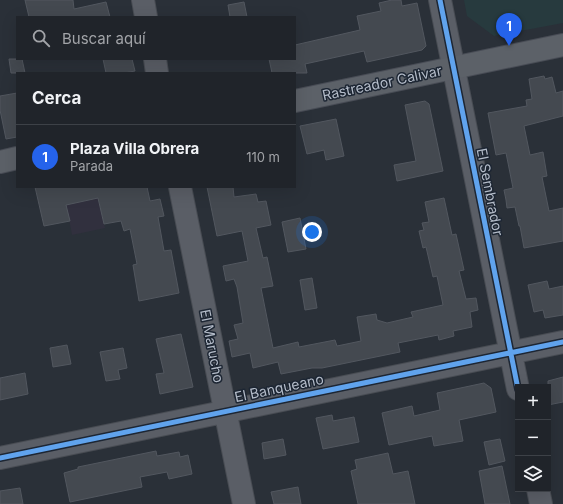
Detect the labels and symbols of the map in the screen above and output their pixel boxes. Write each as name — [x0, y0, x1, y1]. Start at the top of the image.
pin: 1 — [496, 13, 522, 46]
street label: Rastreador Calivar — [320, 62, 443, 104]
street label: El Sembrador — [474, 147, 507, 237]
your location — [302, 222, 322, 242]
street label: El Marucho — [197, 308, 228, 384]
street label: El Banqueano — [233, 370, 325, 405]

